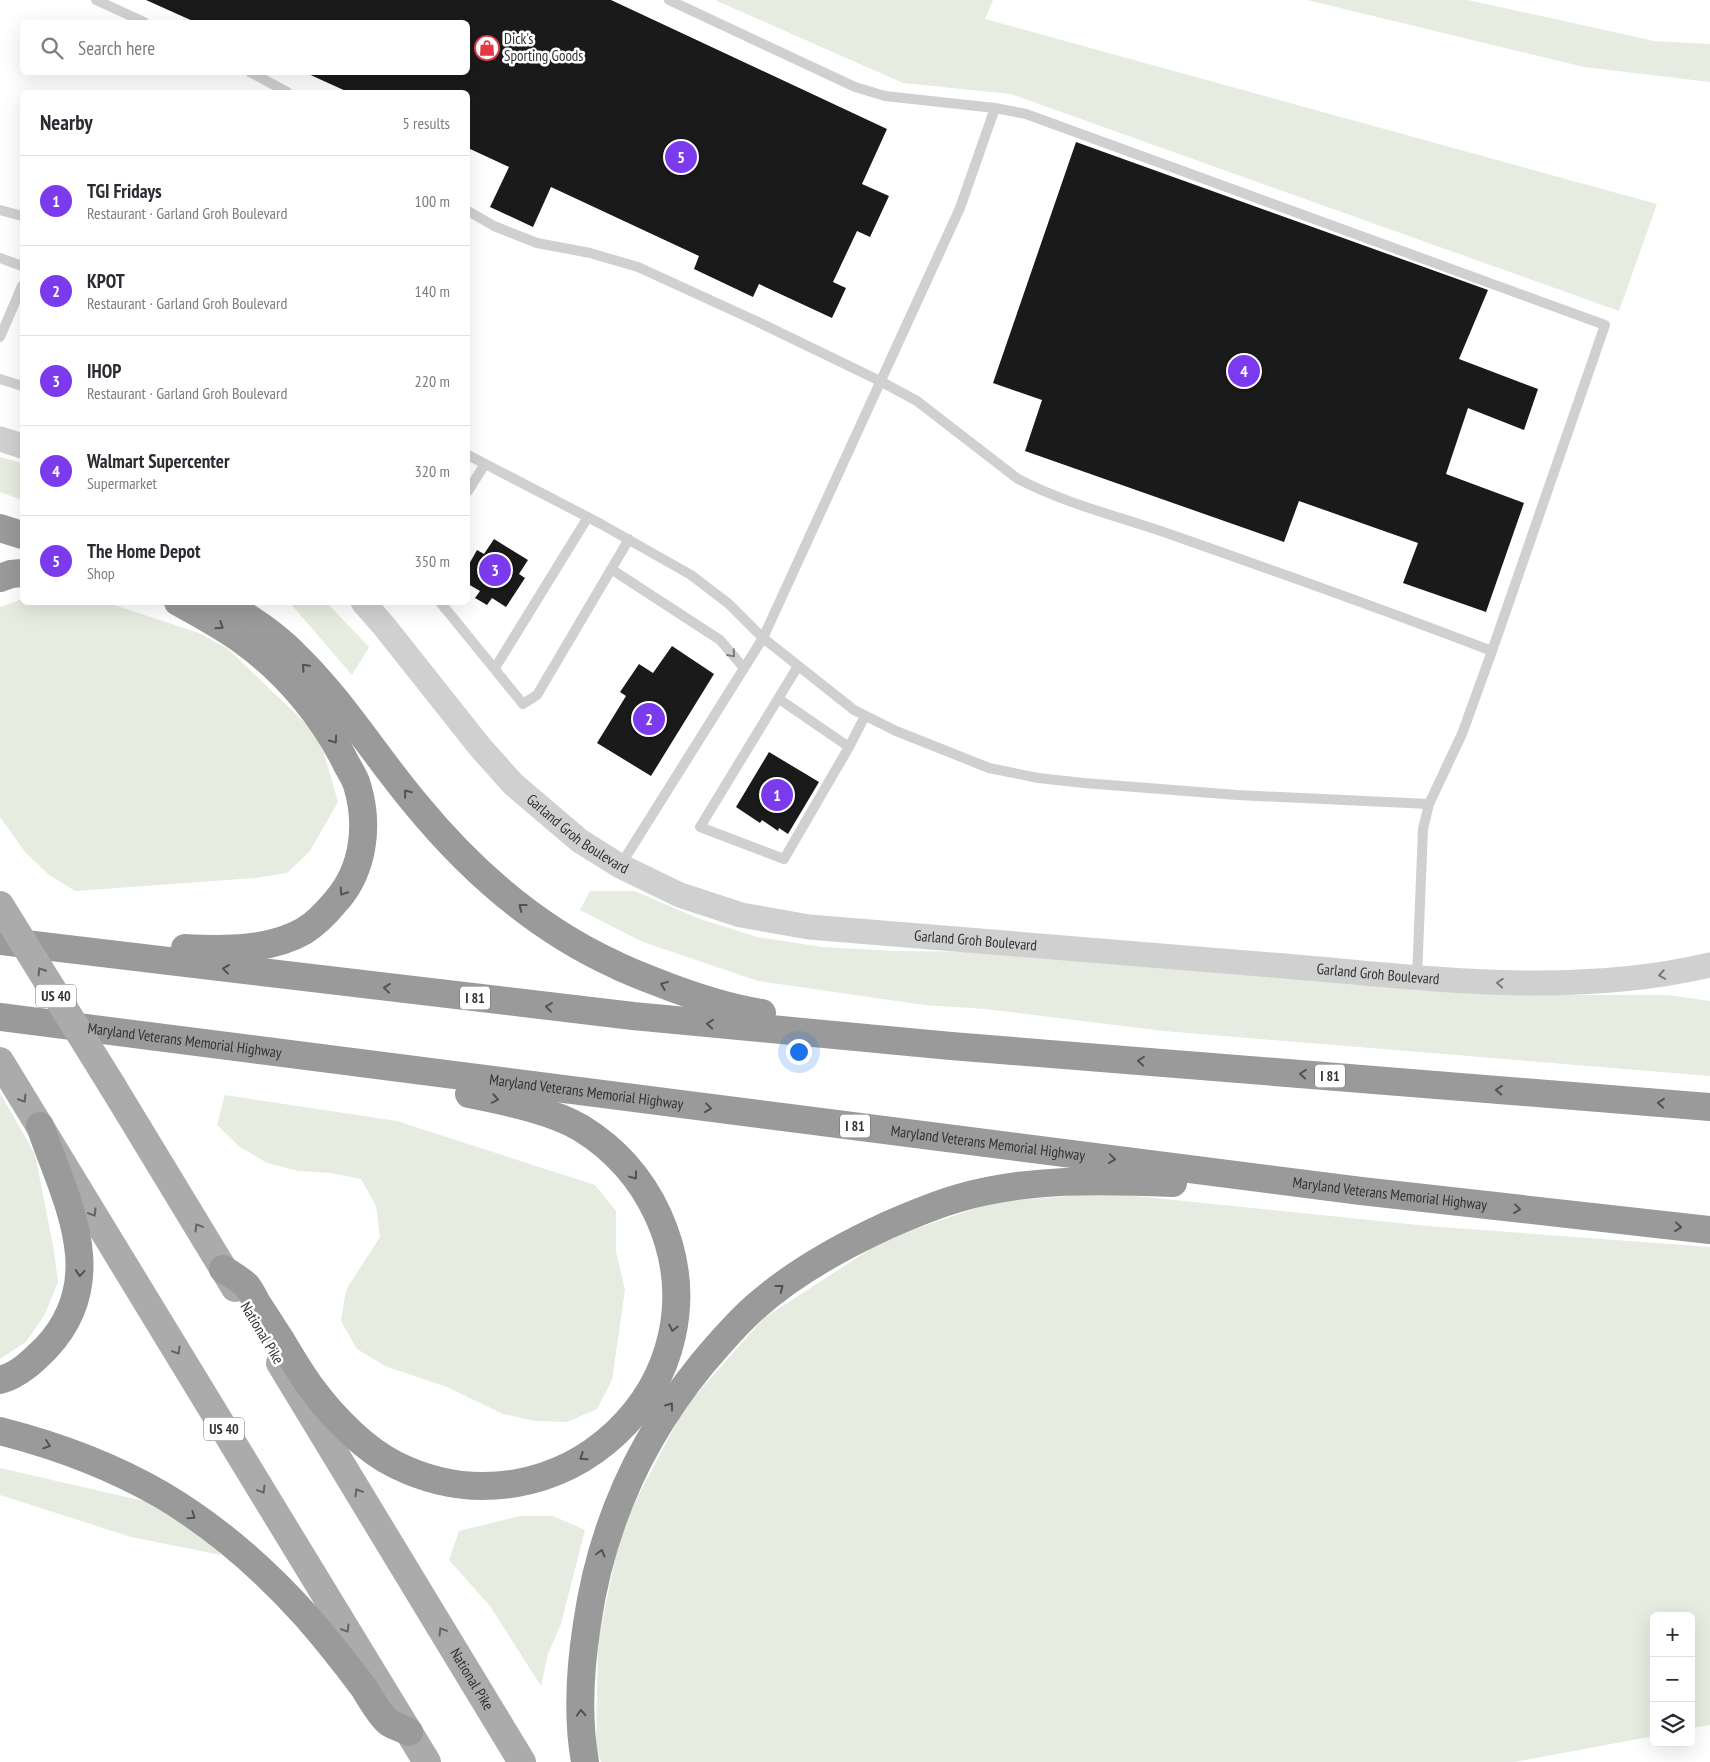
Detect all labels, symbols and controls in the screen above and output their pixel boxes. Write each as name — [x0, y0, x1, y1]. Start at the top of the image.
search box — [20, 20, 470, 75]
place label: Dick's Sporting Goods — [504, 29, 583, 65]
icon: search — [38, 34, 66, 62]
shop icon: Dick's Sporting Goods — [474, 35, 500, 61]
text: Search here — [78, 36, 155, 60]
text: Nearby — [40, 109, 93, 136]
text: 5 results — [403, 113, 450, 133]
pin: 5 — [665, 138, 697, 176]
text: TGI Fridays — [87, 179, 162, 203]
text: 1 — [52, 191, 60, 211]
text: 100 m — [415, 191, 450, 211]
text: Restaurant · Garland Groh Boulevard — [87, 203, 287, 223]
text: KPOT — [87, 269, 125, 293]
text: 2 — [52, 281, 60, 301]
text: 140 m — [415, 281, 450, 301]
text: Restaurant · Garland Groh Boulevard — [87, 293, 287, 313]
pin: 4 — [1228, 352, 1260, 390]
text: IHOP — [87, 359, 121, 383]
text: 3 — [52, 371, 60, 391]
text: 220 m — [415, 371, 450, 391]
text: Restaurant · Garland Groh Boulevard — [87, 383, 287, 403]
text: Walmart Supercenter — [87, 449, 230, 473]
text: 4 — [52, 461, 60, 481]
text: 320 m — [415, 461, 450, 481]
text: Supermarket — [87, 473, 157, 493]
text: The Home Depot — [87, 539, 201, 563]
text: 5 — [52, 551, 60, 571]
text: 350 m — [415, 551, 450, 571]
pin: 3 — [479, 551, 511, 589]
text: Shop — [87, 563, 115, 583]
one-way arrow — [214, 620, 224, 629]
one-way arrow — [726, 649, 735, 658]
one-way arrow — [302, 663, 311, 672]
pin: 2 — [633, 700, 665, 738]
one-way arrow — [328, 734, 337, 744]
pin: 1 — [761, 776, 793, 814]
one-way arrow — [404, 790, 413, 799]
street label: Garland Groh Boulevard — [523, 790, 632, 878]
one-way arrow — [340, 886, 349, 896]
one-way arrow — [519, 905, 528, 913]
street label: Garland Groh Boulevard — [913, 926, 1038, 955]
street label: Garland Groh Boulevard — [1316, 959, 1440, 988]
one-way arrow — [222, 964, 230, 975]
one-way arrow — [38, 968, 47, 977]
one-way arrow — [1658, 969, 1667, 979]
one-way arrow — [1496, 977, 1504, 988]
one-way arrow — [660, 981, 669, 991]
one-way arrow — [383, 983, 391, 994]
road number: US 40 — [36, 984, 76, 1008]
road number: I 81 — [460, 986, 490, 1010]
one-way arrow — [545, 1002, 553, 1013]
street label: Maryland Veterans Memorial Highway — [86, 1018, 283, 1062]
one-way arrow — [706, 1018, 714, 1029]
your location — [786, 1039, 812, 1065]
one-way arrow — [1136, 1056, 1144, 1067]
road number: I 81 — [1315, 1064, 1345, 1088]
one-way arrow — [1298, 1069, 1306, 1080]
street label: Maryland Veterans Memorial Highway — [488, 1070, 685, 1113]
one-way arrow — [1495, 1085, 1503, 1096]
one-way arrow — [17, 1093, 27, 1102]
one-way arrow — [491, 1094, 500, 1104]
one-way arrow — [1657, 1098, 1665, 1109]
one-way arrow — [704, 1102, 712, 1113]
road number: I 81 — [840, 1114, 870, 1138]
street label: Maryland Veterans Memorial Highway — [890, 1121, 1087, 1165]
one-way arrow — [1109, 1153, 1117, 1164]
one-way arrow — [629, 1170, 637, 1179]
street label: Maryland Veterans Memorial Highway — [1292, 1172, 1488, 1214]
one-way arrow — [1513, 1203, 1521, 1214]
one-way arrow — [86, 1207, 96, 1216]
one-way arrow — [1674, 1221, 1682, 1232]
one-way arrow — [194, 1224, 204, 1233]
one-way arrow — [74, 1270, 85, 1278]
one-way arrow — [774, 1285, 784, 1294]
street label: National Pike — [236, 1298, 288, 1367]
one-way arrow — [669, 1324, 679, 1333]
one-way arrow — [171, 1346, 181, 1355]
one-way arrow — [664, 1402, 673, 1412]
road number: US 40 — [204, 1418, 244, 1440]
one-way arrow — [42, 1439, 50, 1449]
one-way arrow — [579, 1451, 589, 1460]
one-way arrow — [255, 1485, 265, 1494]
one-way arrow — [355, 1488, 365, 1497]
one-way arrow — [186, 1510, 196, 1519]
one-way arrow — [595, 1548, 606, 1557]
map controls — [1650, 1612, 1695, 1747]
button: + — [1650, 1612, 1695, 1657]
one-way arrow — [340, 1623, 350, 1632]
one-way arrow — [439, 1627, 449, 1636]
street label: National Pike — [446, 1645, 498, 1714]
button: − — [1650, 1657, 1695, 1702]
button: layers — [1650, 1702, 1695, 1747]
one-way arrow — [575, 1709, 586, 1717]

